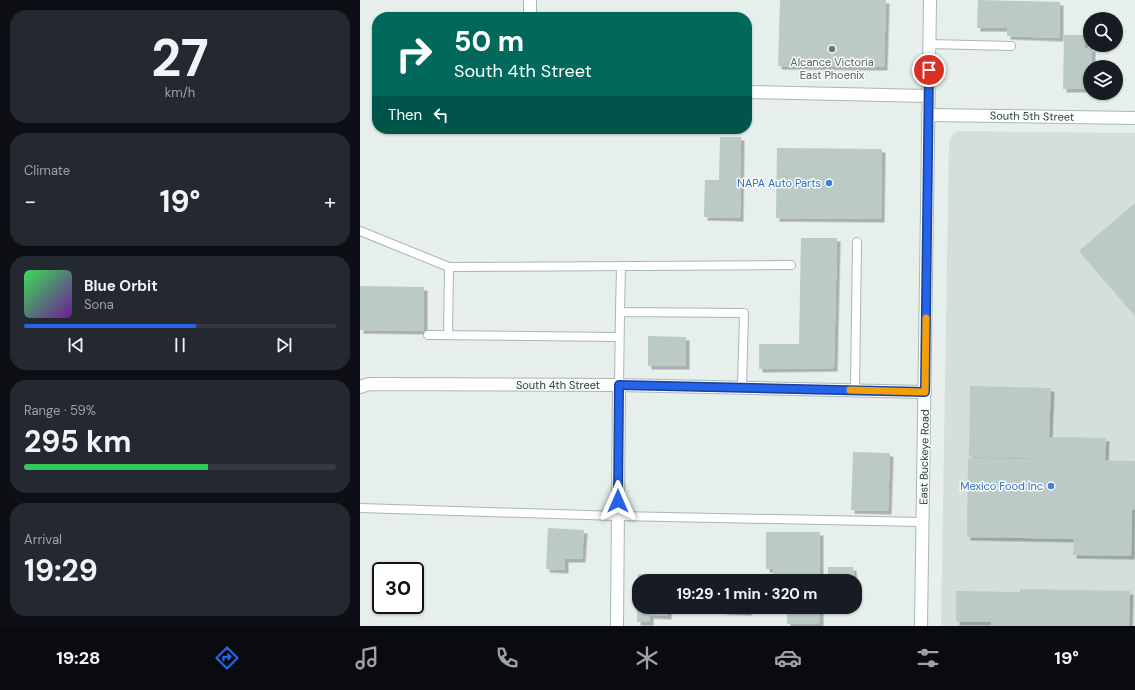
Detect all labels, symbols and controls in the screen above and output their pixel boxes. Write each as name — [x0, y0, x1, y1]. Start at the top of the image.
map controls — [1083, 12, 1123, 100]
button: search — [1083, 12, 1123, 52]
text: 50 m — [454, 23, 524, 60]
text: 27 — [151, 24, 209, 92]
icon: right — [388, 28, 440, 80]
marker: Alcance Victoria East Phoenix — [827, 44, 837, 54]
pin — [912, 53, 946, 87]
place label: Alcance Victoria East Phoenix — [790, 55, 874, 82]
text: South 4th Street — [454, 59, 592, 83]
icon: arrive — [918, 59, 940, 81]
button: layers — [1083, 60, 1123, 100]
text: km/h — [165, 84, 195, 101]
icon: left — [430, 104, 452, 126]
text: Then — [388, 105, 422, 125]
street label: South 5th Street — [990, 108, 1074, 124]
text: Climate — [24, 162, 70, 179]
place label: NAPA Auto Parts — [737, 176, 821, 190]
marker: NAPA Auto Parts — [824, 178, 834, 188]
text: 19° — [160, 182, 200, 221]
text: − — [24, 187, 36, 216]
text: + — [324, 187, 336, 216]
text: Blue Orbit — [84, 276, 158, 296]
text: Sona — [84, 296, 114, 313]
icon: previous — [65, 334, 87, 356]
icon: pause — [169, 334, 191, 356]
icon: next — [273, 334, 295, 356]
street label: South 4th Street — [516, 378, 600, 392]
text: Range · 59% — [24, 402, 96, 419]
street label: East Buckeye Road — [916, 409, 932, 505]
text: 295 km — [24, 422, 132, 461]
place label: Mexico Food Inc — [960, 479, 1043, 493]
position arrow — [597, 480, 639, 522]
marker: Mexico Food Inc — [1046, 481, 1056, 491]
text: Arrival — [24, 531, 62, 548]
text: 19:29 — [24, 551, 98, 590]
speed limit sign: 30 — [372, 562, 424, 614]
text: 19:29 · 1 min · 320 m — [677, 584, 817, 604]
icon: directions — [213, 644, 241, 672]
icon: music — [353, 644, 381, 672]
icon: phone — [493, 644, 521, 672]
icon: climate — [633, 644, 661, 672]
icon: car — [774, 644, 802, 672]
icon: filters — [914, 644, 942, 672]
text: 19:28 — [56, 646, 100, 670]
text: 19° — [1054, 646, 1079, 670]

